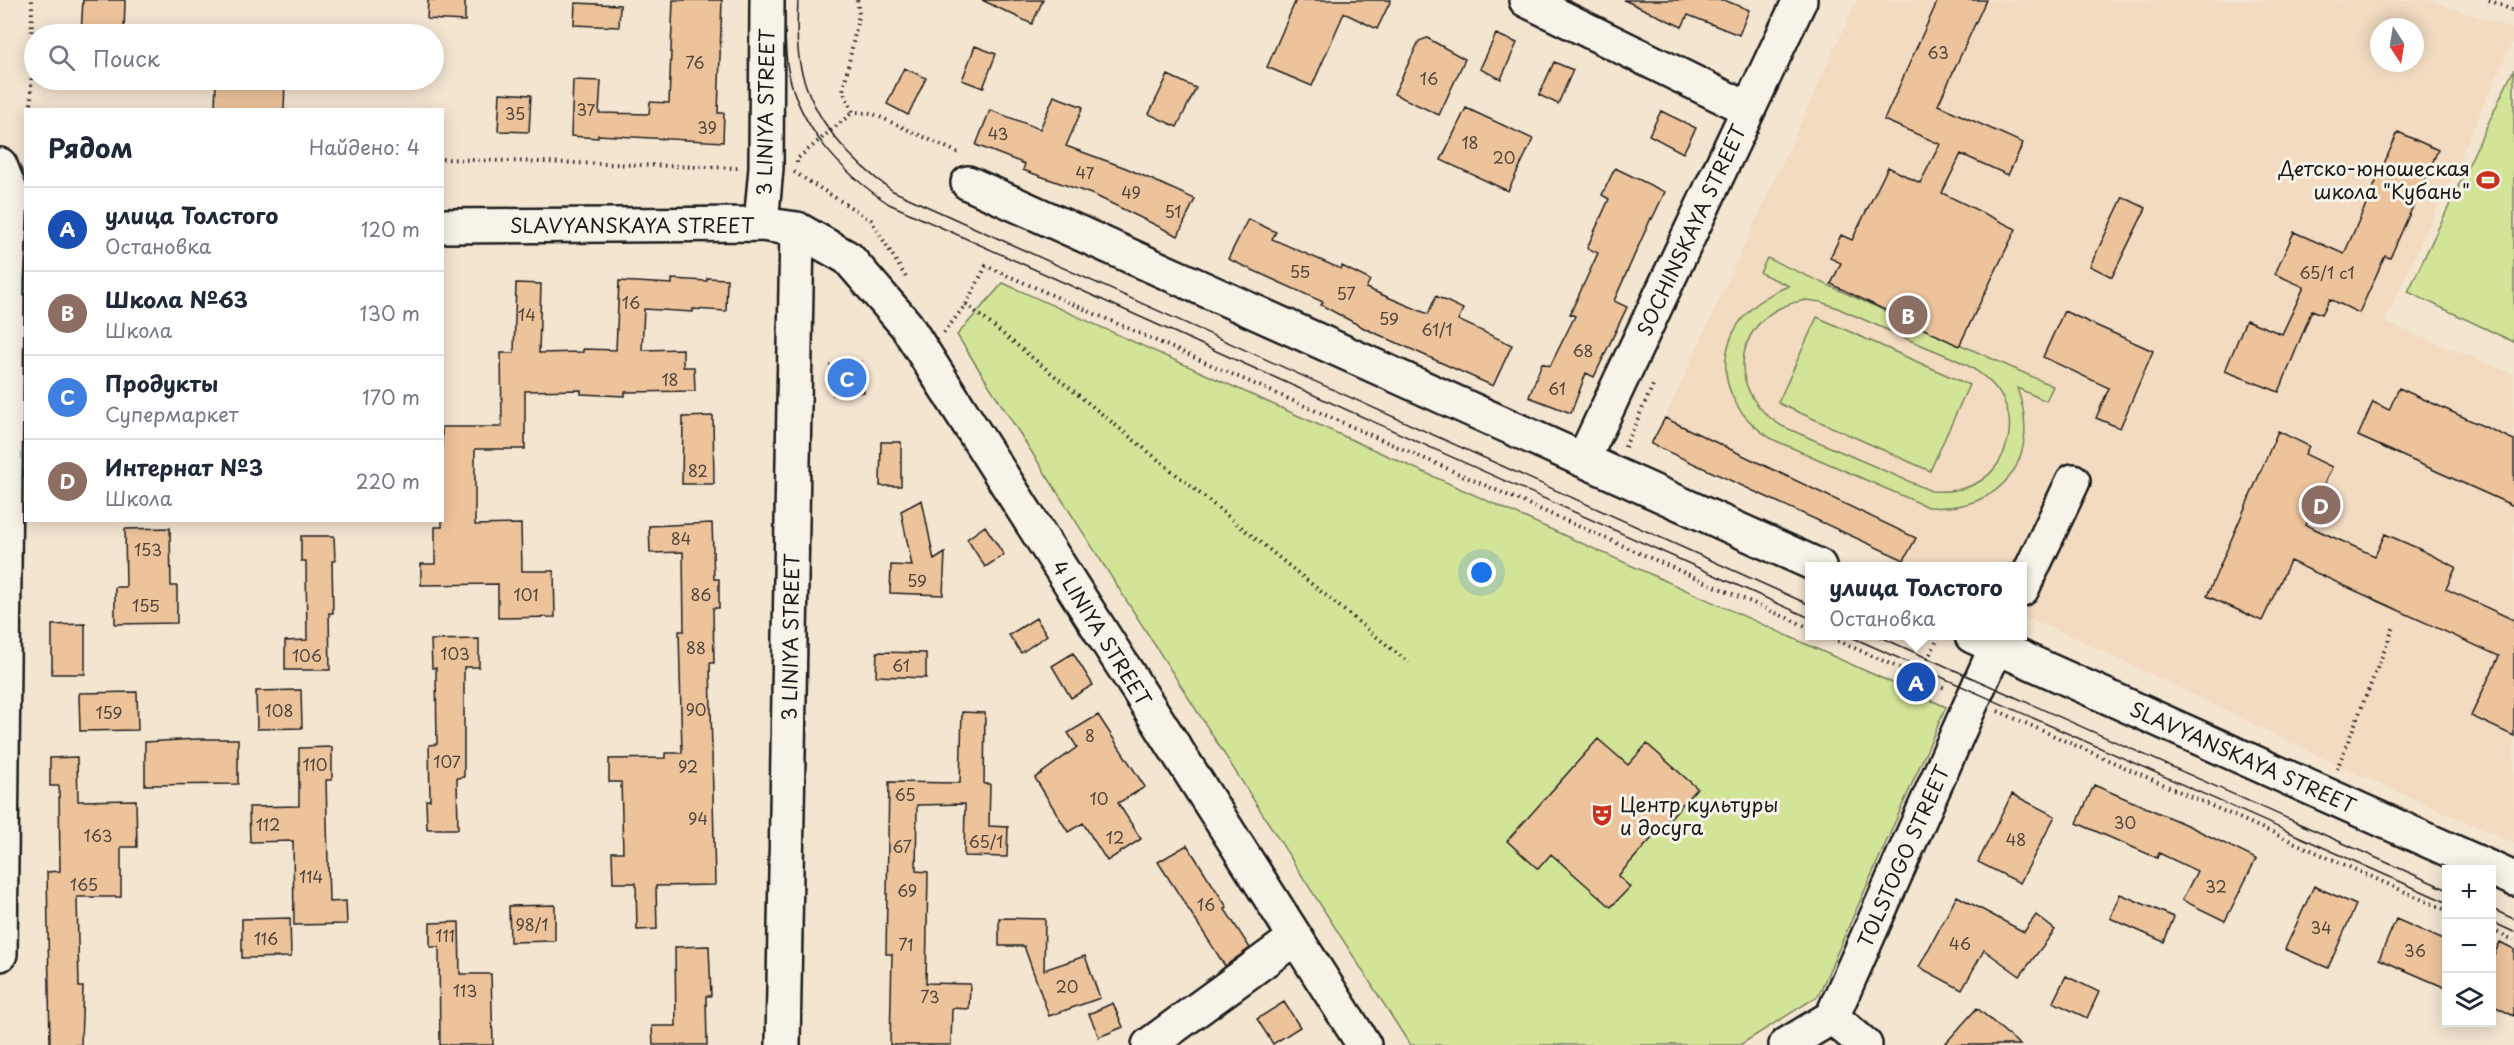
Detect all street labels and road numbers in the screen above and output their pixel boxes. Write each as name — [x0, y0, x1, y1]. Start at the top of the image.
street label: 3 LINIYA STREET — [749, 28, 781, 196]
street label: SOCHINSKAYA STREET — [1629, 119, 1753, 341]
street label: SLAVYANSKAYA STREET — [510, 210, 755, 240]
street label: 3 LINIYA STREET — [774, 553, 806, 721]
street label: 4 LINIYA STREET — [1045, 554, 1159, 712]
street label: SLAVYANSKAYA STREET — [2125, 694, 2361, 821]
street label: TOLSTOGO STREET — [1849, 760, 1957, 952]

